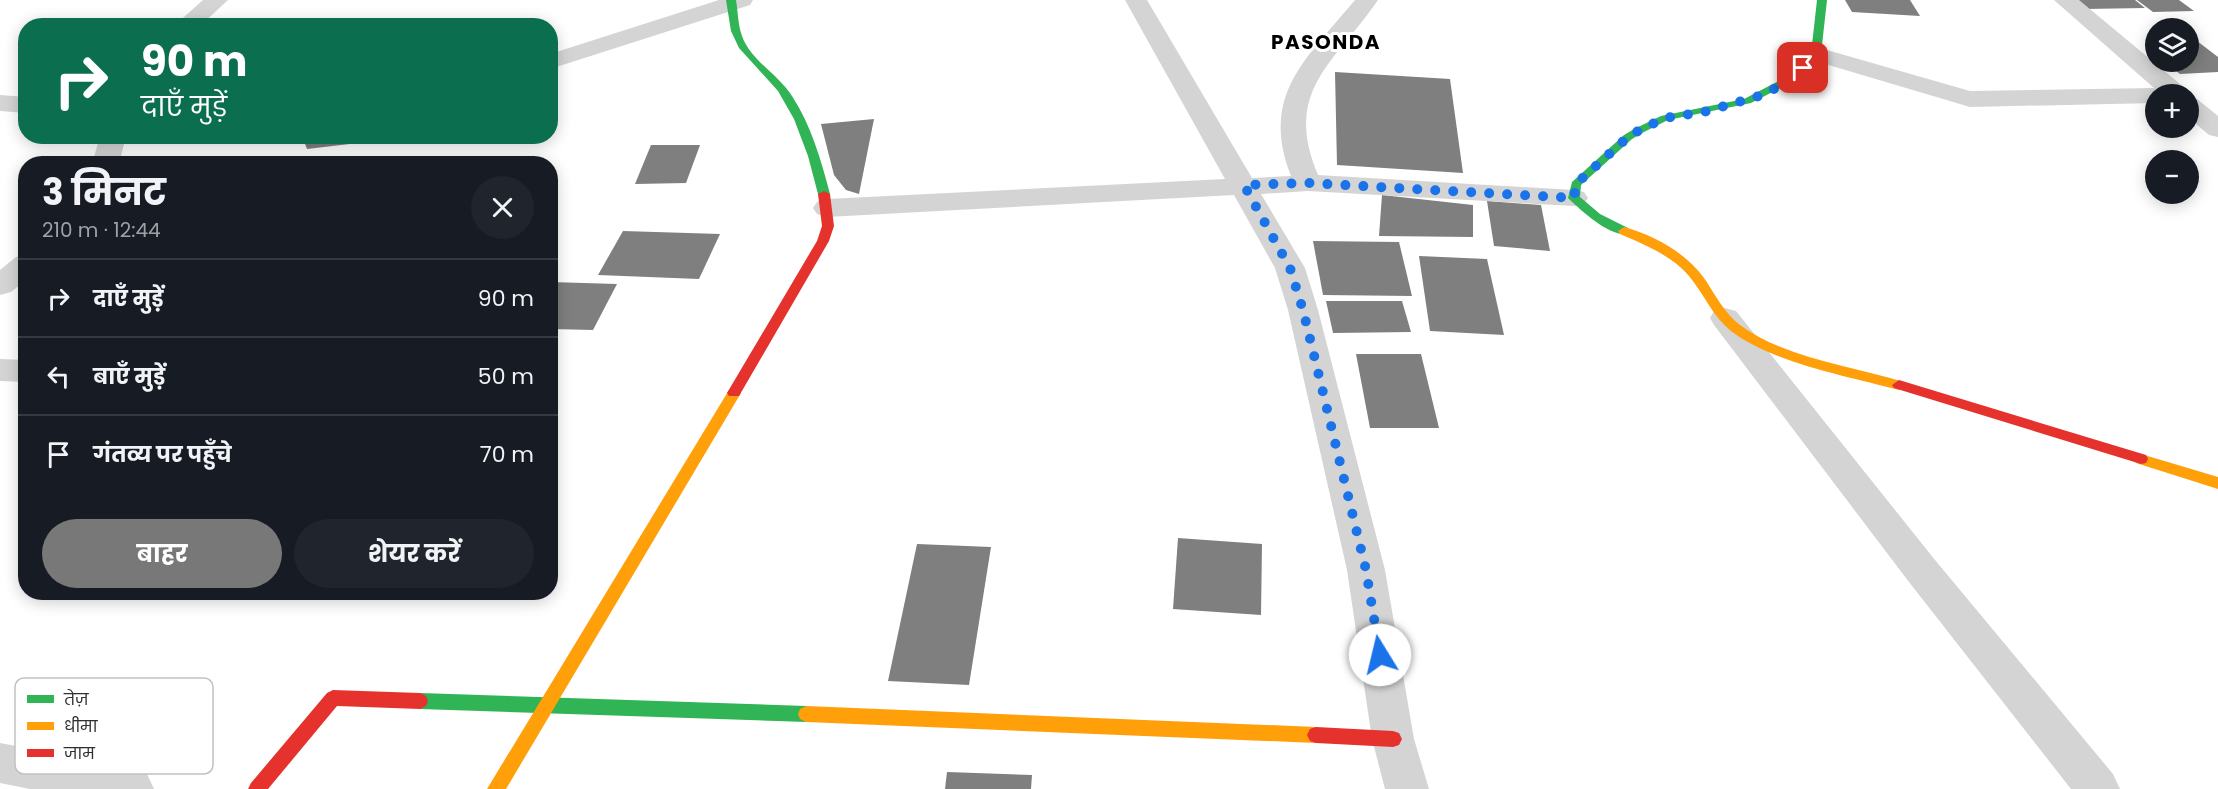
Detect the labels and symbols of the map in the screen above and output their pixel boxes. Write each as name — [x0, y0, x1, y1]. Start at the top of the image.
district label: PASONDA — [1271, 28, 1381, 56]
pin — [1777, 42, 1828, 93]
position arrow — [1348, 623, 1412, 687]
legend — [15, 678, 213, 774]
text: तेज़ — [63, 688, 89, 711]
text: धीमा — [64, 715, 99, 738]
text: जाम — [63, 742, 95, 765]

